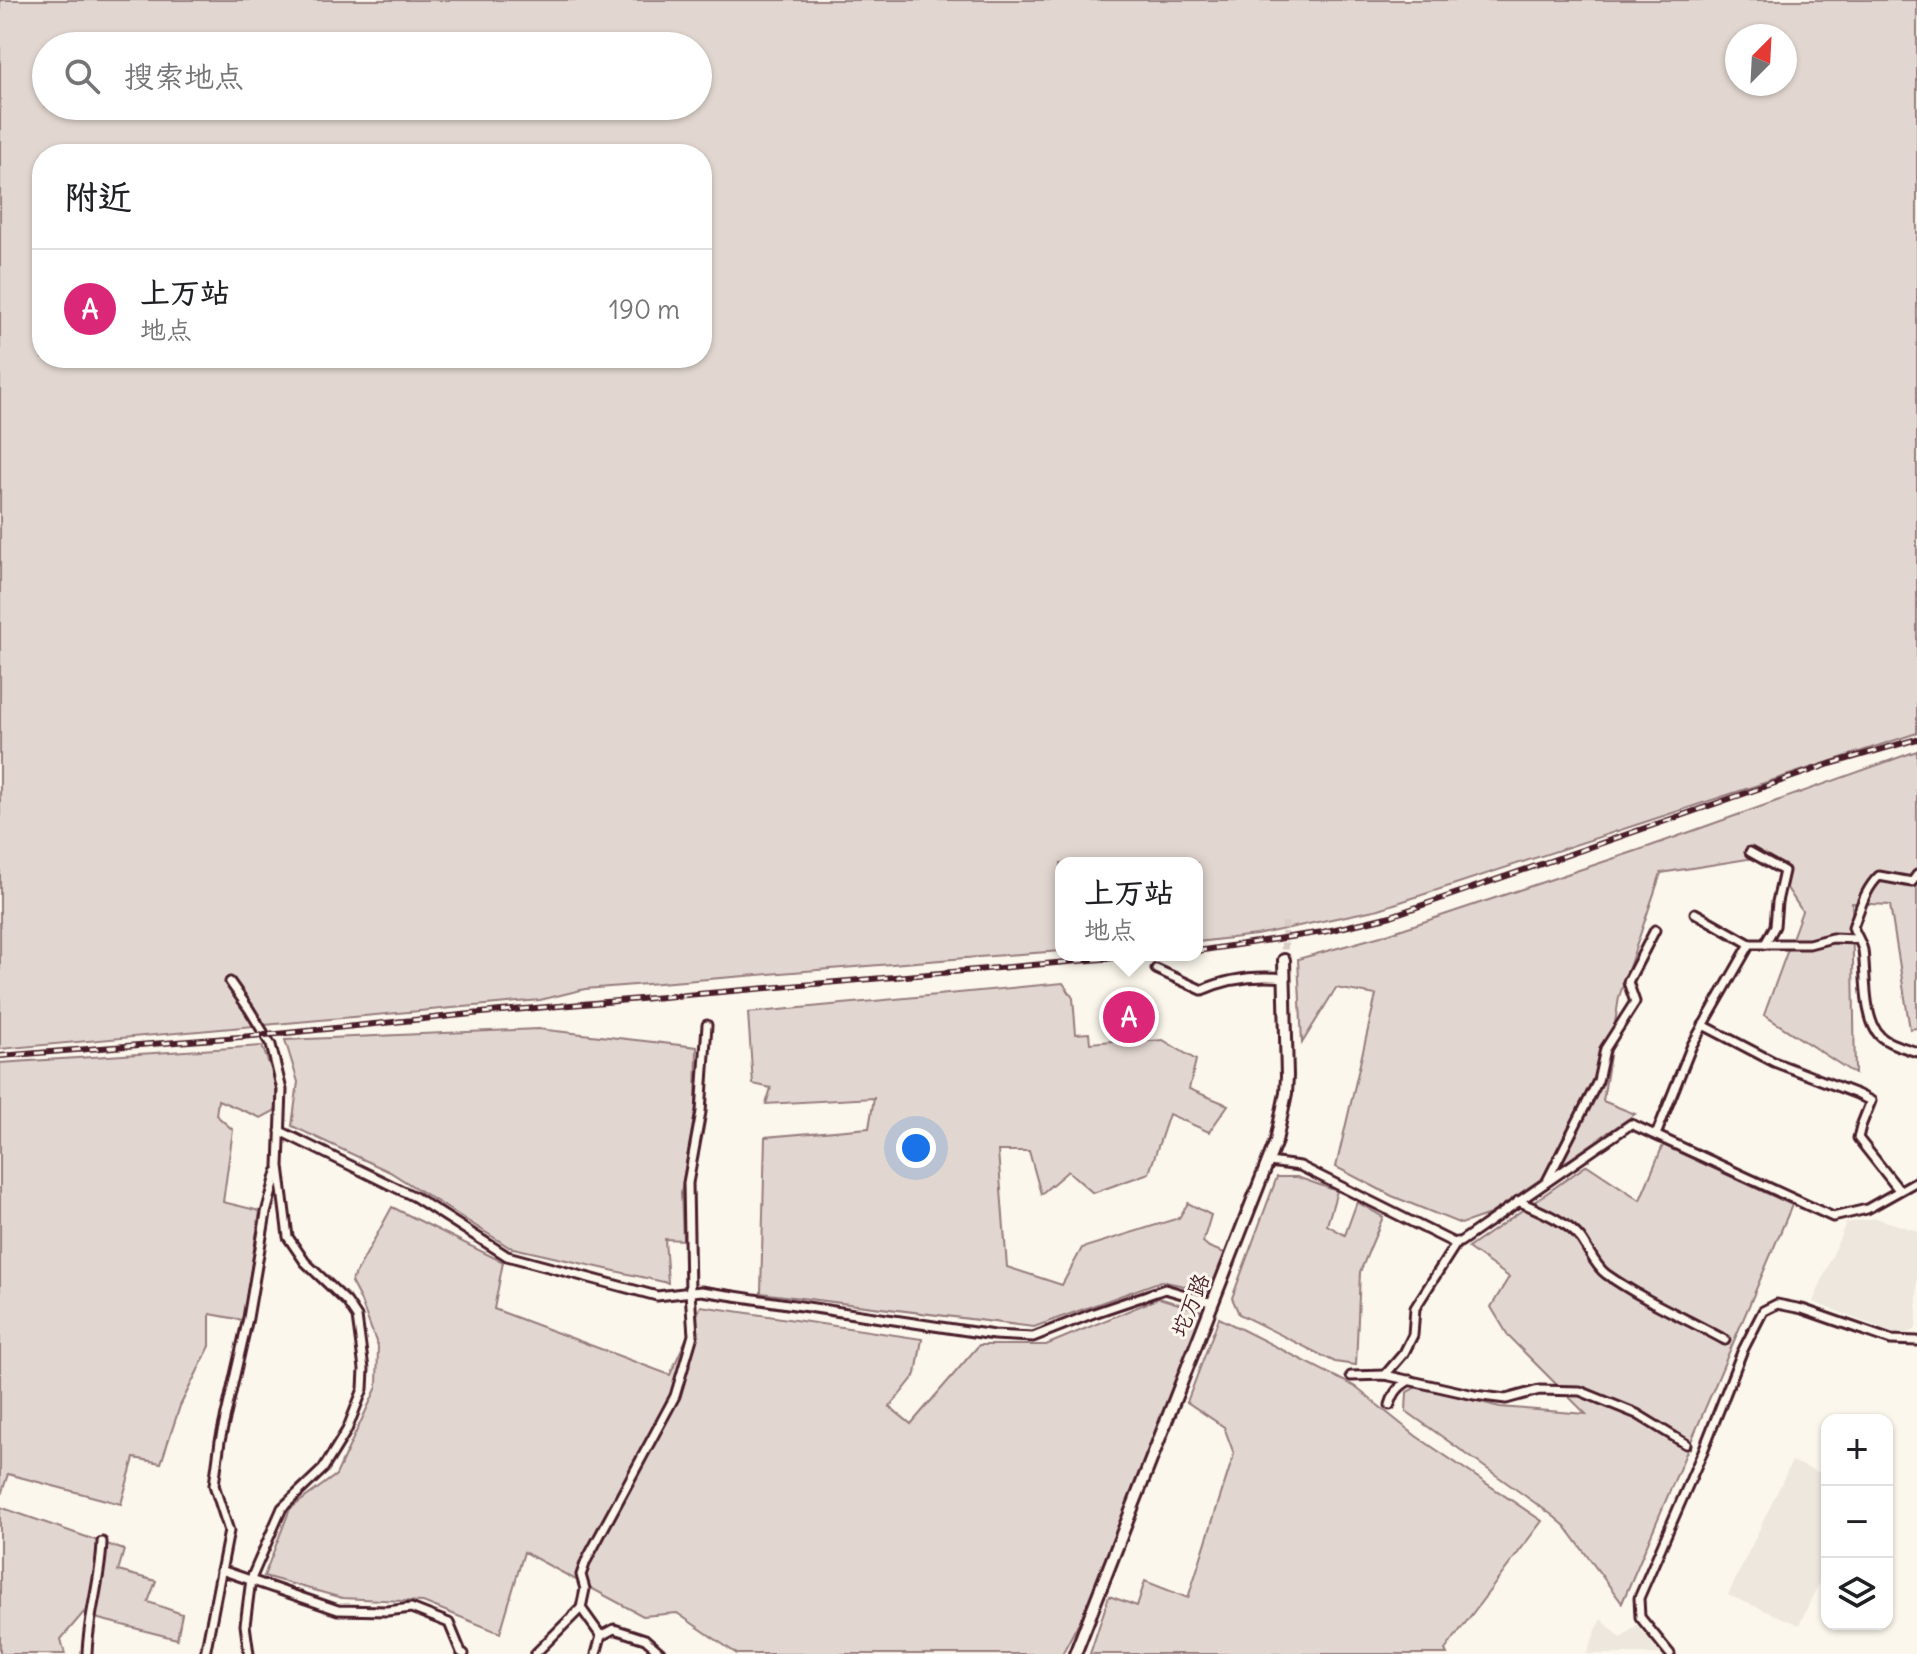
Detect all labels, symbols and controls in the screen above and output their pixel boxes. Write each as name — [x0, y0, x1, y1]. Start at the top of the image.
north arrow — [1725, 24, 1797, 96]
search box — [32, 32, 712, 120]
icon: search — [60, 54, 104, 98]
text: 搜索地点 — [124, 57, 244, 95]
text: 附近 — [64, 175, 132, 218]
text: 上万站 — [140, 273, 230, 311]
text: A — [82, 293, 98, 326]
text: 190 m — [609, 293, 680, 326]
text: 地点 — [140, 313, 192, 346]
popup — [1055, 857, 1203, 961]
text: 上万站 — [1084, 873, 1174, 911]
text: 地点 — [1084, 913, 1136, 946]
pin: A — [1103, 987, 1155, 1047]
your location — [896, 1128, 936, 1168]
street label: 坨万路 — [1165, 1269, 1215, 1341]
map controls — [1821, 1414, 1893, 1630]
button: + — [1821, 1414, 1893, 1486]
button: − — [1821, 1486, 1893, 1558]
button: layers — [1821, 1558, 1893, 1630]

